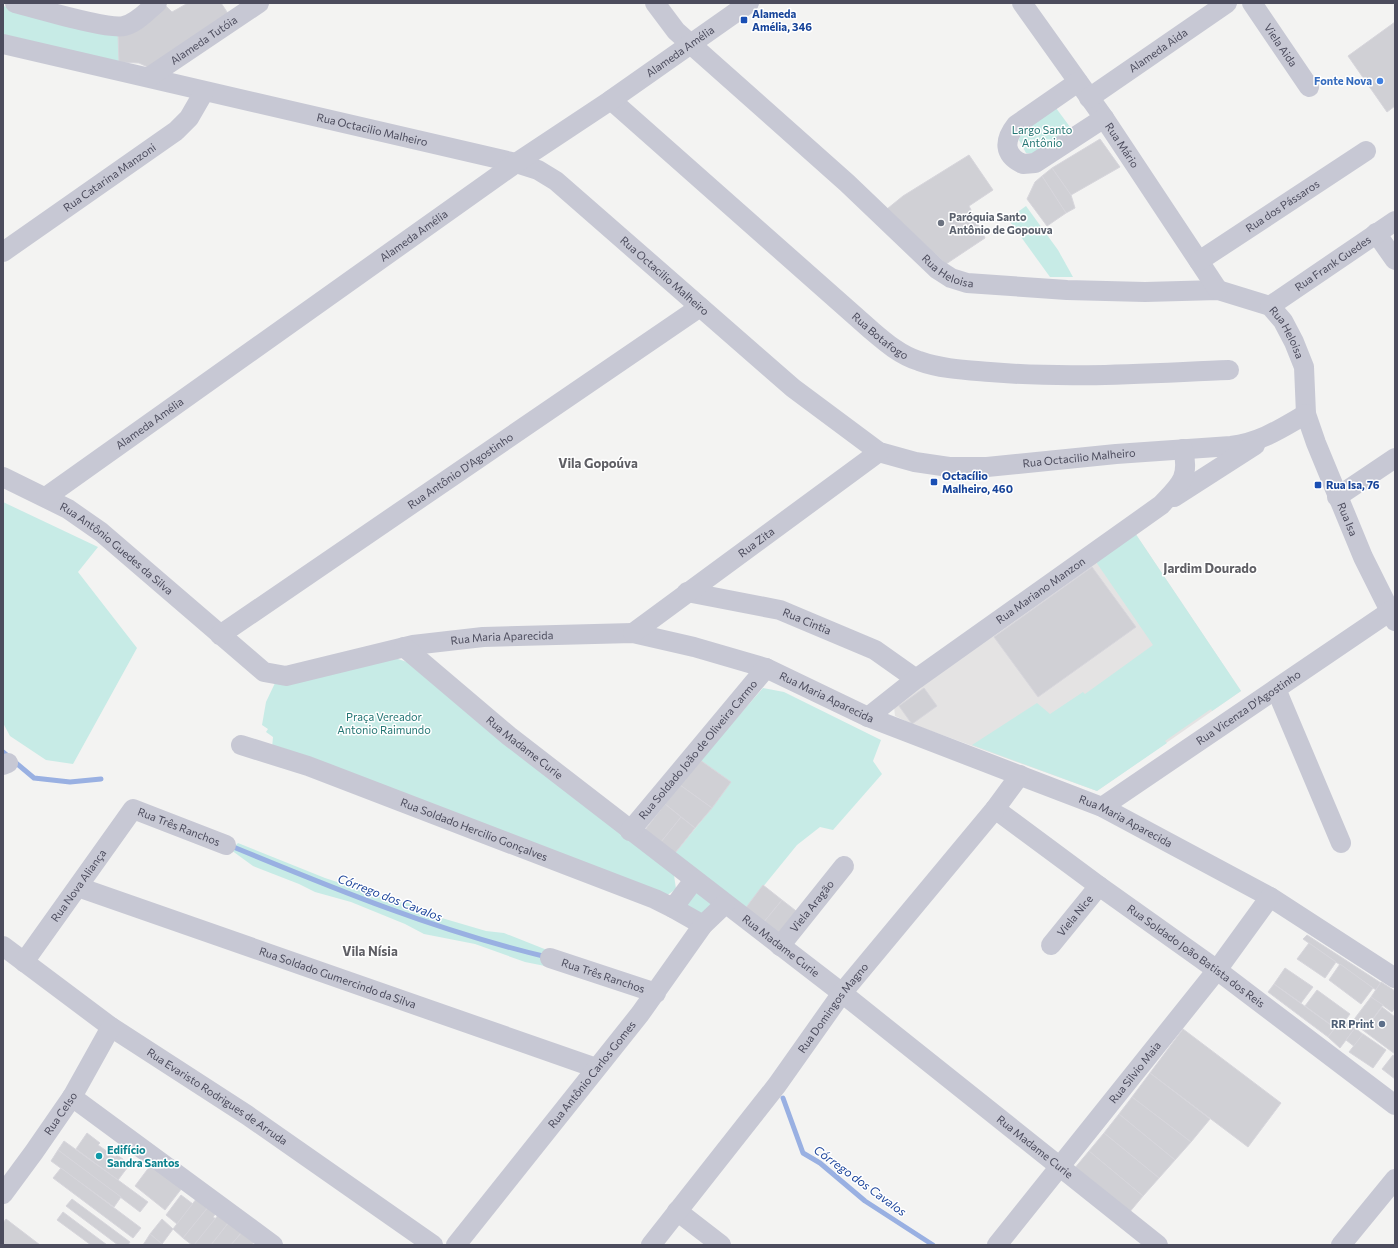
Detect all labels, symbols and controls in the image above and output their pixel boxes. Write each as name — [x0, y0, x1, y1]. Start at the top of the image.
place label: Alameda Amélia, 346 — [752, 7, 812, 33]
street label: Alameda Tutóia — [168, 13, 239, 67]
marker: Alameda Amélia, 346 — [739, 15, 749, 25]
street label: Viela Aida — [1262, 21, 1300, 69]
street label: Alameda Amélia — [643, 23, 716, 79]
street label: Alameda Aida — [1126, 25, 1190, 75]
place label: Fonte Nova — [1314, 74, 1372, 87]
marker: Fonte Nova — [1375, 76, 1385, 86]
street label: Rua Octacilio Malheiro — [316, 110, 429, 148]
street label: Rua Mário — [1103, 120, 1142, 170]
park label: Largo Santo Antônio — [1012, 123, 1073, 149]
street label: Rua Catarina Manzoni — [60, 140, 158, 214]
street label: Rua dos Pássaros — [1243, 177, 1321, 234]
street label: Alameda Amélia — [377, 207, 450, 264]
place label: Paróquia Santo Antônio de Gopouva — [949, 210, 1053, 236]
marker: Paróquia Santo Antônio de Gopouva — [936, 218, 946, 228]
street label: Rua Frank Guedes — [1292, 232, 1373, 293]
street label: Rua Octacilio Malheiro — [618, 233, 712, 318]
street label: Rua Heloisa — [920, 251, 974, 289]
street label: Rua Heloisa — [1267, 303, 1307, 360]
street label: Rua Botafogo — [850, 309, 911, 362]
street label: Alameda Amélia — [113, 394, 186, 452]
street label: Rua Antônio D'Agostinho — [405, 430, 516, 511]
street label: Rua Octacilio Malheiro — [1022, 446, 1136, 469]
district label: Vila Gopoúva — [558, 455, 638, 471]
place label: Octacílio Malheiro, 460 — [942, 469, 1013, 495]
marker: Octacílio Malheiro, 460 — [929, 477, 939, 487]
place label: Rua Isa, 76 — [1326, 478, 1380, 491]
marker: Rua Isa, 76 — [1313, 480, 1323, 490]
street label: Rua Antônio Guedes da Silva — [58, 499, 176, 597]
street label: Rua Isa — [1335, 500, 1361, 538]
street label: Rua Zita — [735, 524, 777, 560]
street label: Rua Mariano Manzon — [993, 554, 1087, 626]
district label: Jardim Dourado — [1163, 560, 1257, 576]
street label: Rua Cintia — [781, 605, 833, 637]
street label: Rua Maria Aparecida — [450, 628, 554, 647]
street label: Rua Vicenza D'Agostinho — [1193, 667, 1303, 747]
street label: Rua Maria Aparecida — [778, 669, 876, 725]
street label: Rua Soldado João de Oliveira Carmo — [636, 677, 760, 822]
park label: Praça Vereador Antonio Raimundo — [337, 710, 431, 736]
street label: Rua Madame Curie — [484, 713, 566, 781]
street label: Rua Maria Aparecida — [1077, 792, 1175, 850]
street label: Rua Soldado Hercilio Gonçalves — [399, 795, 550, 863]
street label: Rua Três Ranchos — [136, 804, 222, 848]
street label: Rua Nova Aliança — [48, 846, 108, 924]
water label: Córrego dos Cavalos — [336, 871, 445, 924]
street label: Viela Aragão — [787, 877, 836, 934]
street label: Viela Nice — [1054, 892, 1095, 938]
street label: Rua Soldado João Batista dos Reis — [1125, 901, 1268, 1010]
street label: Rua Madame Curie — [740, 912, 822, 979]
district label: Vila Nísia — [342, 943, 398, 959]
street label: Rua Soldado Gumercindo da Silva — [258, 944, 418, 1011]
street label: Rua Três Ranchos — [560, 955, 647, 995]
street label: Rua Domingos Magno — [795, 959, 871, 1055]
place label: RR Print — [1331, 1017, 1374, 1030]
street label: Rua Antônio Carlos Gomes — [545, 1018, 638, 1130]
marker: RR Print — [1377, 1019, 1387, 1029]
street label: Rua Silvio Maia — [1106, 1039, 1163, 1106]
street label: Rua Evaristo Rodrigues de Arruda — [145, 1045, 290, 1147]
street label: Rua Celso — [41, 1089, 80, 1137]
street label: Rua Madame Curie — [994, 1112, 1076, 1181]
water label: Córrego dos Cavalos — [812, 1142, 910, 1219]
place label: Edifício Sandra Santos — [107, 1143, 180, 1169]
marker: Edifício Sandra Santos — [94, 1151, 104, 1161]

